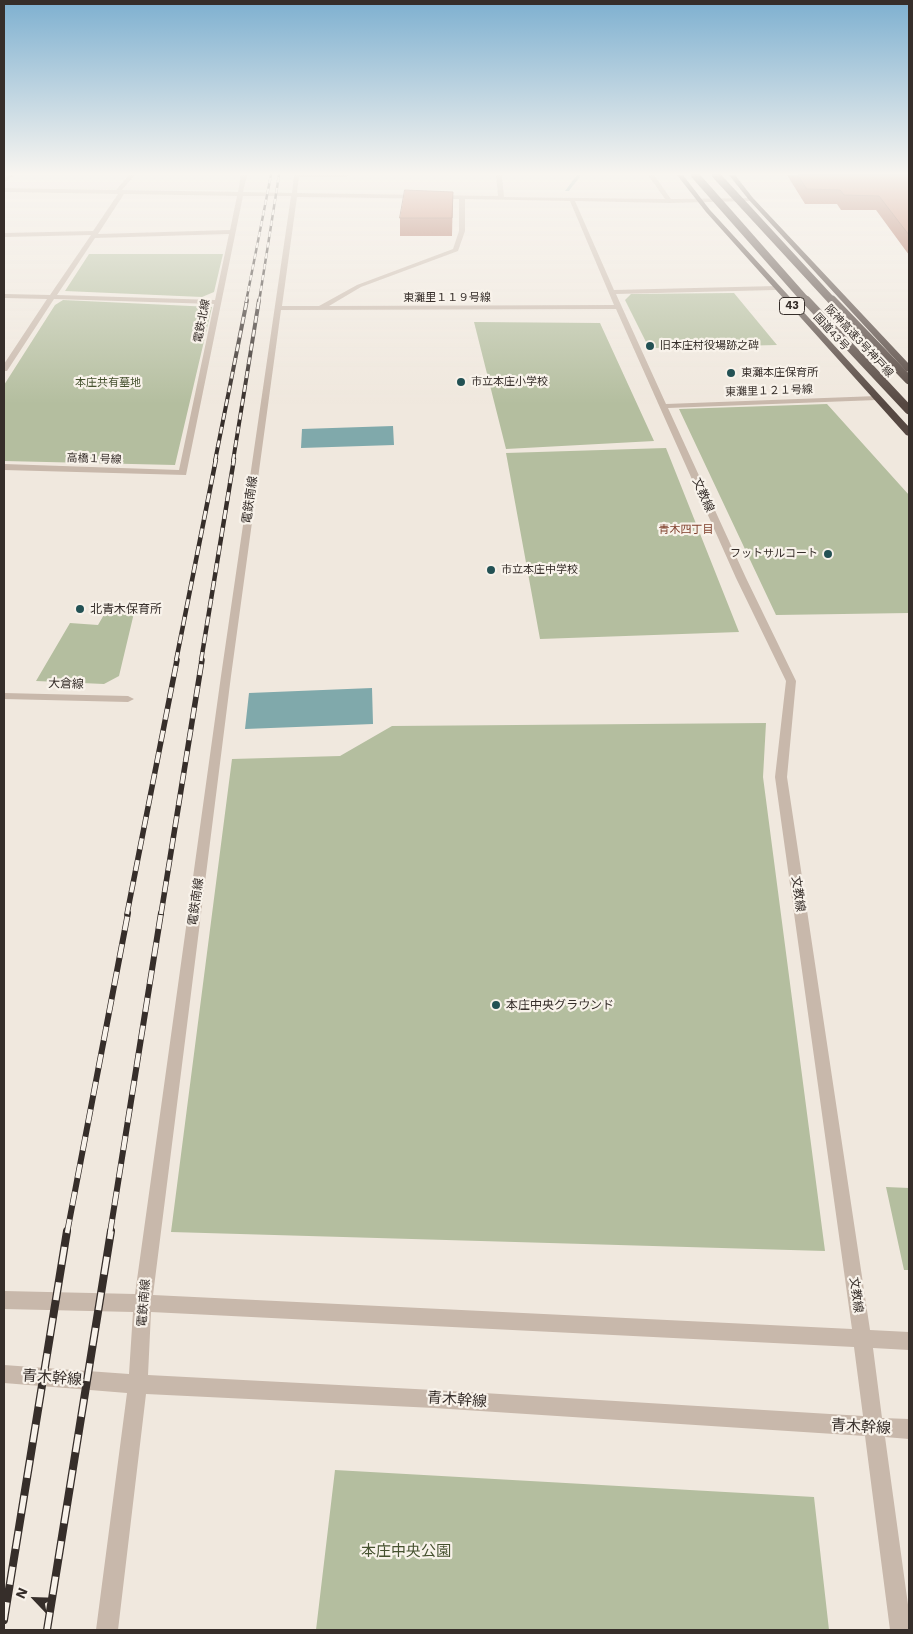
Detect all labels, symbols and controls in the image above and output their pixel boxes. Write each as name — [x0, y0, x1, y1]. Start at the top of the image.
street label: 東灘里１１９号線 — [403, 291, 491, 305]
street label: 電鉄北線 — [191, 298, 213, 344]
road number: 43 — [780, 298, 804, 314]
street label: 阪神高速3号神戸線 — [822, 302, 896, 380]
street label: 国道43号 — [810, 311, 852, 353]
place label: 旧本庄村役場跡之碑 — [660, 339, 759, 353]
marker: 旧本庄村役場跡之碑 — [644, 340, 656, 352]
place label: 東灘本庄保育所 — [741, 366, 818, 380]
marker: 東灘本庄保育所 — [725, 367, 737, 379]
place label: 市立本庄小学校 — [471, 375, 548, 389]
park label: 本庄共有墓地 — [75, 376, 141, 390]
marker: 市立本庄小学校 — [455, 376, 467, 388]
street label: 東灘里１２１号線 — [725, 383, 813, 399]
street label: 高橋１号線 — [66, 451, 122, 467]
street label: 電鉄南線 — [240, 475, 260, 525]
street label: 文教線 — [689, 476, 717, 514]
district label: 青木四丁目 — [659, 523, 713, 537]
place label: フットサルコート — [730, 547, 818, 561]
marker: フットサルコート — [822, 548, 834, 560]
place label: 市立本庄中学校 — [501, 563, 578, 577]
marker: 市立本庄中学校 — [485, 564, 497, 576]
place label: 北青木保育所 — [90, 602, 162, 616]
marker: 北青木保育所 — [74, 603, 86, 615]
street label: 大倉線 — [48, 676, 84, 692]
street label: 文教線 — [788, 875, 808, 913]
street label: 電鉄南線 — [186, 877, 206, 927]
place label: 本庄中央グラウンド — [506, 998, 614, 1012]
marker: 本庄中央グラウンド — [490, 999, 502, 1011]
street label: 文教線 — [846, 1276, 866, 1314]
street label: 電鉄南線 — [135, 1278, 153, 1328]
street label: 青木幹線 — [21, 1367, 83, 1389]
street label: 青木幹線 — [426, 1389, 488, 1411]
street label: 青木幹線 — [831, 1416, 891, 1438]
park label: 本庄中央公園 — [361, 1543, 451, 1561]
north arrow — [10, 1574, 60, 1624]
text: N — [12, 1585, 31, 1601]

